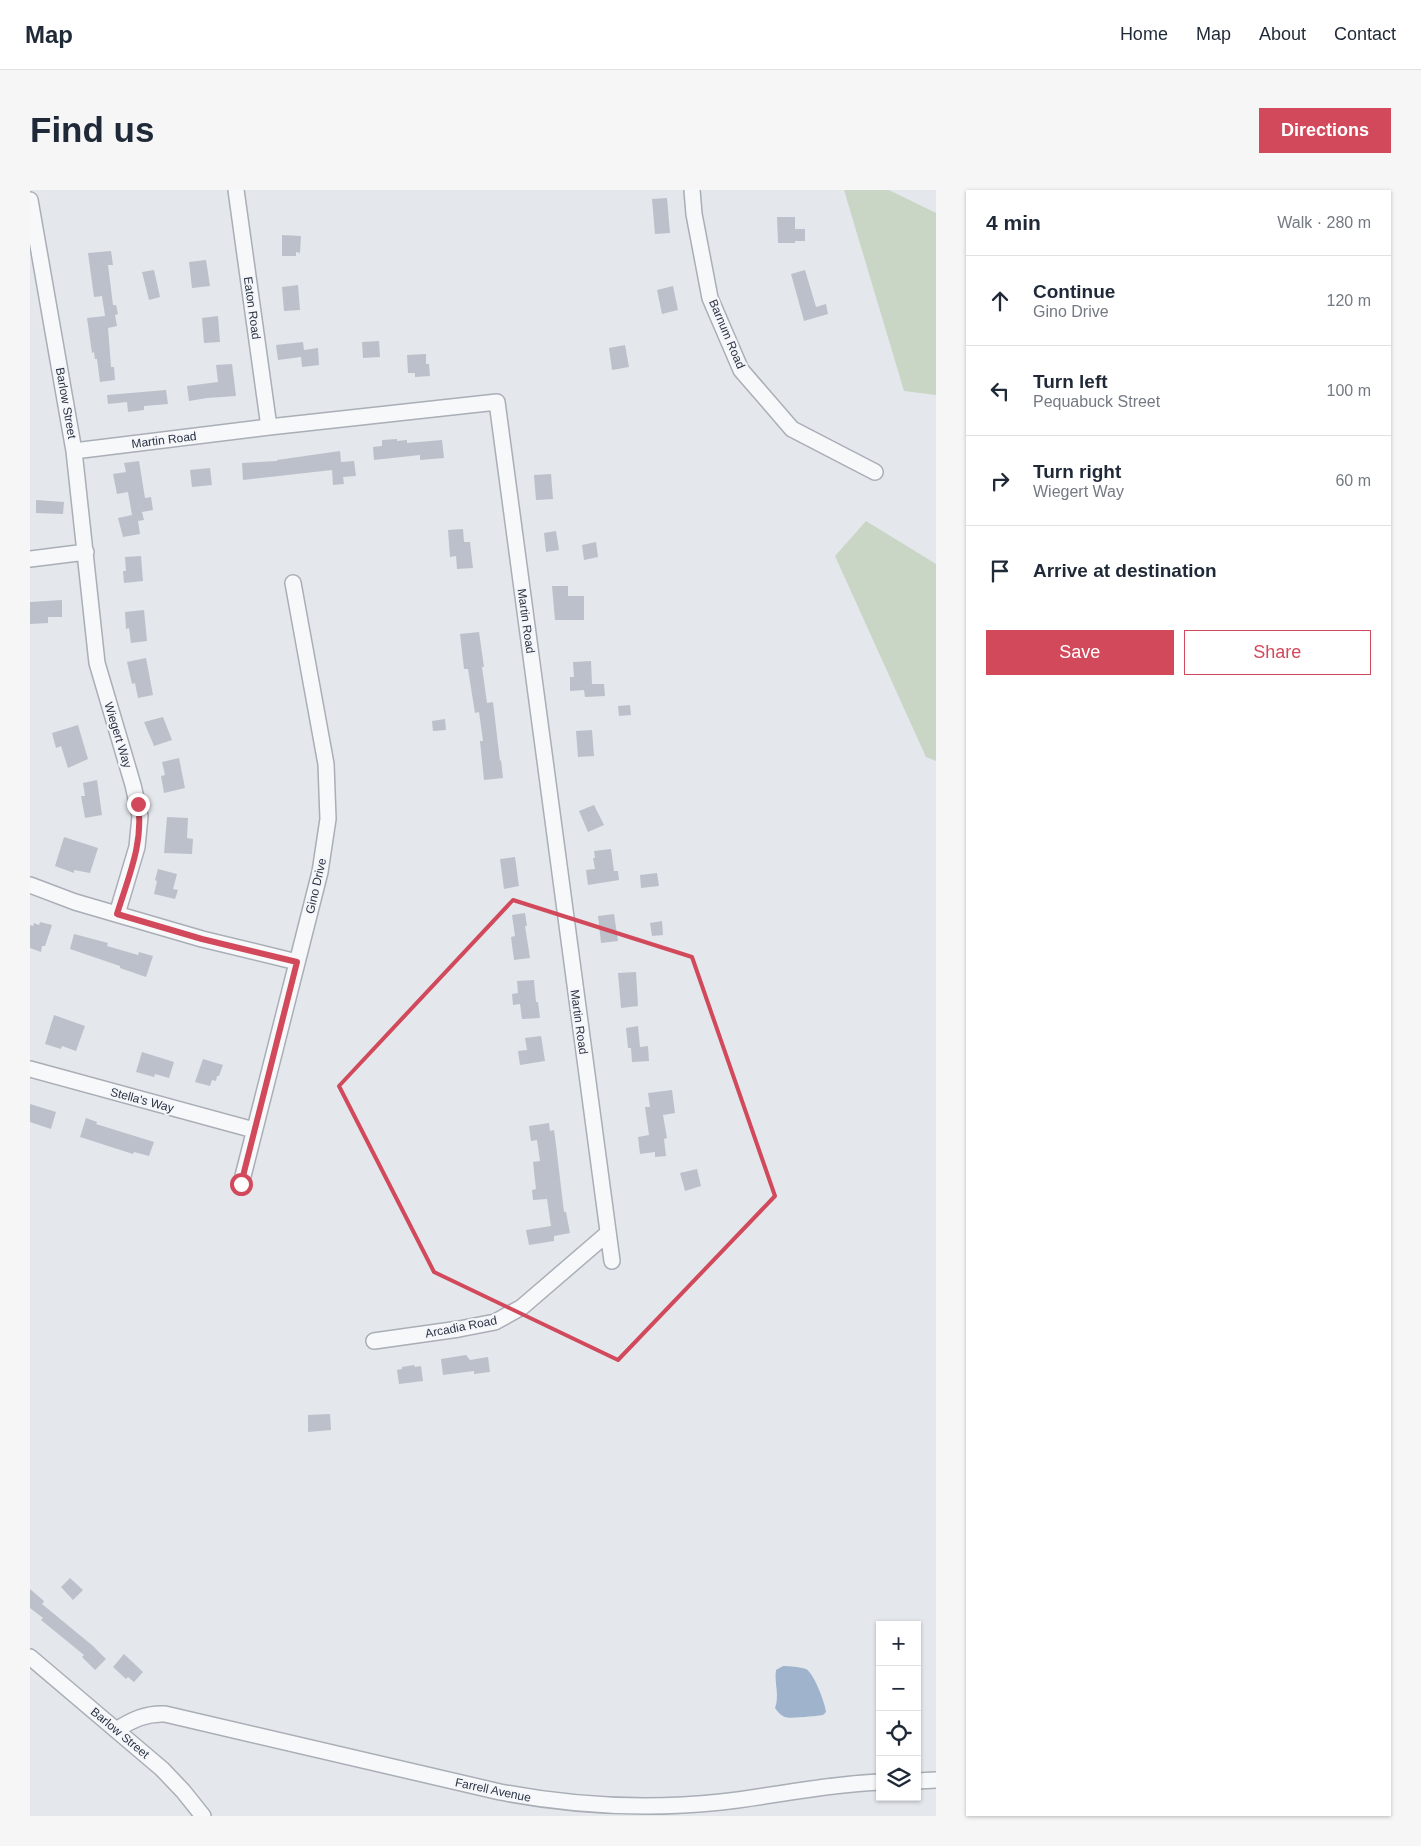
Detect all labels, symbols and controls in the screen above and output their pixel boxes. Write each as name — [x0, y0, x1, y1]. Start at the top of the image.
text: Map — [25, 21, 73, 48]
text: Home — [1120, 24, 1168, 44]
text: Map — [1196, 24, 1231, 44]
text: About — [1259, 24, 1306, 44]
text: Contact — [1334, 24, 1396, 44]
button: Directions — [1259, 108, 1391, 153]
text: Find us — [30, 110, 154, 149]
text: 4 min — [986, 211, 1041, 234]
text: Walk · 280 m — [1277, 214, 1371, 231]
street label: Eaton Road — [241, 276, 263, 340]
text: Continue — [1033, 281, 1115, 302]
icon: ahead — [986, 287, 1014, 315]
text: 120 m — [1327, 292, 1371, 309]
street label: Barnum Road — [706, 297, 748, 371]
text: Gino Drive — [1033, 303, 1109, 320]
street label: Barlow Street — [53, 366, 79, 440]
text: Turn left — [1033, 371, 1108, 392]
icon: left — [986, 377, 1014, 405]
text: 100 m — [1327, 382, 1371, 399]
text: Pequabuck Street — [1033, 393, 1160, 410]
street label: Martin Road — [131, 429, 197, 451]
text: Turn right — [1033, 461, 1121, 482]
icon: right — [986, 467, 1014, 495]
text: 60 m — [1335, 472, 1371, 489]
text: Wiegert Way — [1033, 483, 1124, 500]
icon: arrive — [986, 557, 1014, 585]
text: Arrive at destination — [1033, 560, 1217, 581]
street label: Martin Road — [515, 588, 537, 654]
button: Save — [986, 630, 1174, 675]
button: Share — [1184, 630, 1371, 675]
street label: Wiegert Way — [101, 700, 135, 770]
route end — [127, 793, 150, 816]
street label: Gino Drive — [303, 856, 329, 915]
street label: Martin Road — [568, 989, 590, 1055]
street label: Stella's Way — [109, 1085, 175, 1115]
route start — [230, 1173, 253, 1196]
street label: Arcadia Road — [424, 1313, 498, 1341]
map controls — [876, 1621, 921, 1801]
button: + — [876, 1621, 921, 1666]
button: − — [876, 1666, 921, 1711]
street label: Barlow Street — [88, 1704, 153, 1762]
button: locate — [876, 1711, 921, 1756]
button: layers — [876, 1756, 921, 1801]
street label: Farrell Avenue — [454, 1775, 533, 1805]

